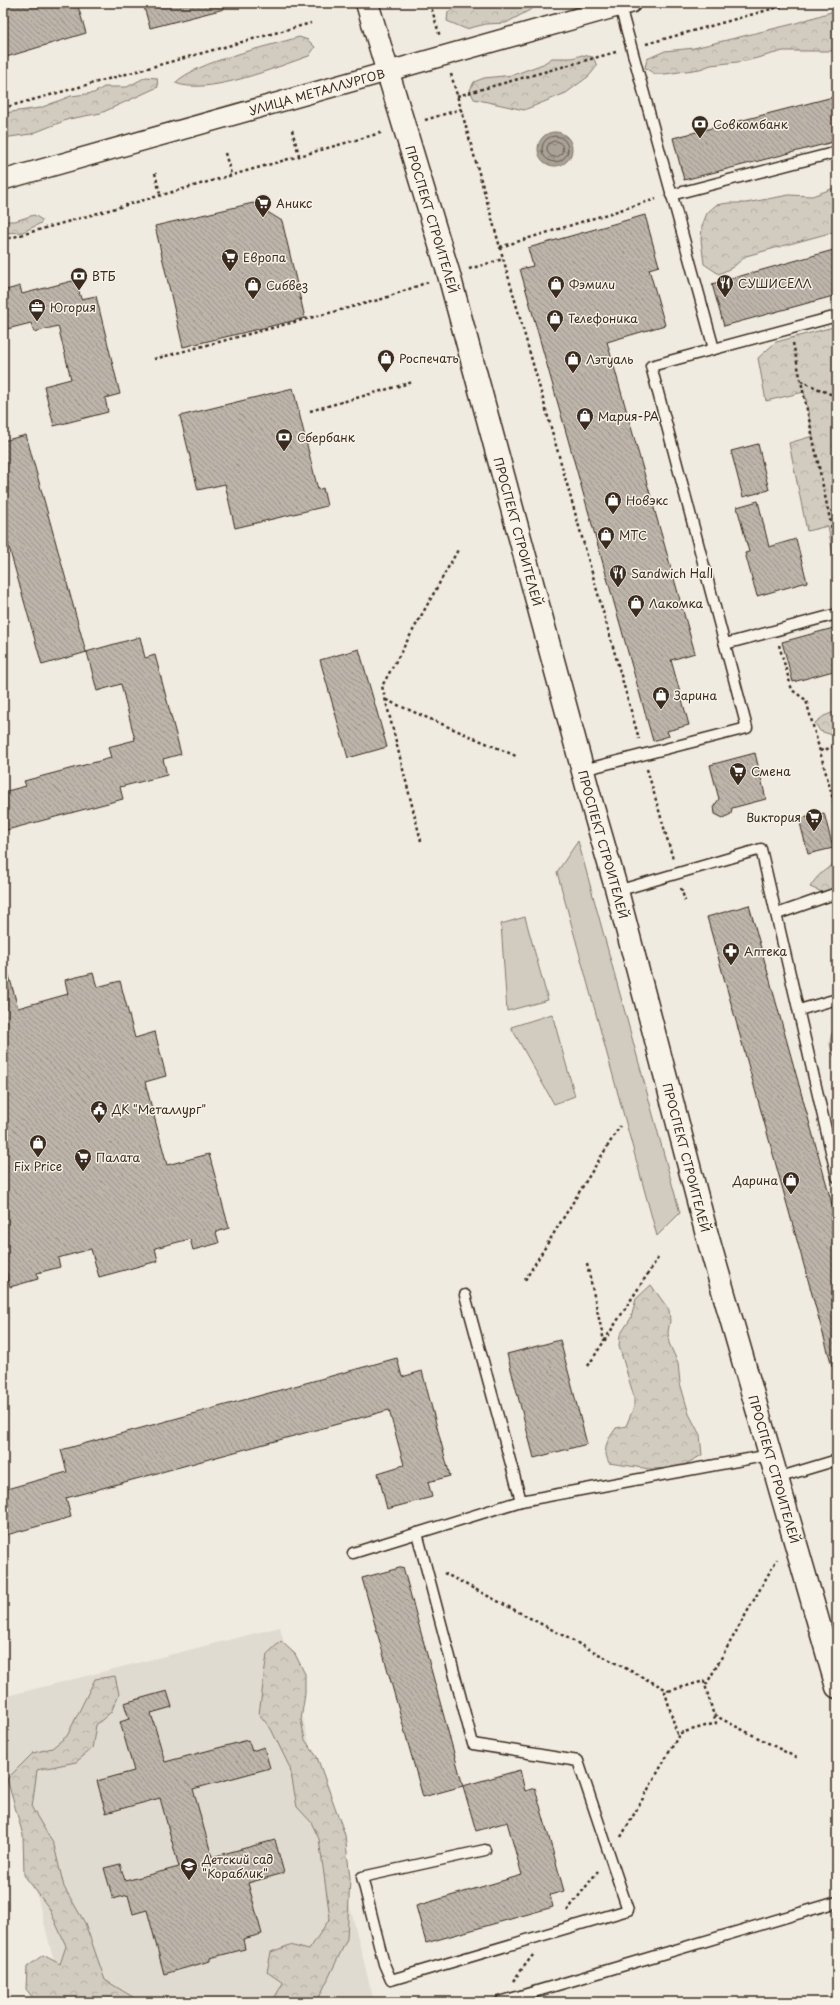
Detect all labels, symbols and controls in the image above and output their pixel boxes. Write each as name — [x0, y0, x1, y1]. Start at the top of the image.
street label: УЛИЦА МЕТАЛЛУРГОВ — [247, 64, 387, 119]
bank icon: Совкомбанк — [690, 114, 710, 139]
place label: Совкомбанк — [713, 115, 789, 133]
street label: ПРОСПЕКТ СТРОИТЕЛЕЙ — [401, 143, 463, 295]
supermarket icon: Аникс — [253, 193, 273, 218]
place label: Аникс — [276, 194, 312, 212]
supermarket icon: Европа — [220, 247, 240, 272]
place label: Европа — [243, 248, 287, 266]
bank icon: ВТБ — [69, 266, 89, 291]
place label: ВТБ — [92, 267, 116, 285]
restaurant icon: СУШИСЕЛЛ — [715, 273, 735, 298]
shop icon: Фэмили — [546, 274, 566, 299]
place label: СУШИСЕЛЛ — [738, 274, 812, 292]
shop icon: Сибвез — [243, 275, 263, 300]
place label: Фэмили — [569, 275, 615, 293]
place label: Сибвез — [266, 276, 308, 294]
office icon: Югория — [27, 297, 47, 322]
place label: Югория — [50, 298, 96, 316]
shop icon: Телефоника — [545, 308, 565, 333]
place label: Телефоника — [568, 309, 638, 327]
shop icon: Роспечать — [376, 348, 396, 373]
place label: Роспечать — [399, 349, 459, 367]
shop icon: Лэтуаль — [563, 349, 583, 374]
place label: Лэтуаль — [586, 350, 633, 368]
shop icon: Мария-РА — [575, 406, 595, 431]
place label: Мария-РА — [598, 407, 659, 425]
bank icon: Сбербанк — [274, 427, 294, 452]
place label: Сбербанк — [297, 428, 356, 446]
street label: ПРОСПЕКТ СТРОИТЕЛЕЙ — [490, 455, 547, 608]
shop icon: Новэкс — [603, 490, 623, 515]
place label: Новэкс — [626, 491, 669, 509]
shop icon: МТС — [596, 525, 616, 550]
place label: МТС — [619, 526, 647, 544]
restaurant icon: Sandwich Hall — [608, 563, 628, 588]
place label: Sandwich Hall — [631, 564, 713, 582]
shop icon: Лакомка — [626, 593, 646, 618]
place label: Лакомка — [649, 594, 704, 612]
shop icon: Зарина — [651, 685, 671, 710]
place label: Зарина — [674, 686, 718, 704]
supermarket icon: Смена — [728, 761, 748, 786]
place label: Смена — [751, 762, 791, 780]
street label: ПРОСПЕКТ СТРОИТЕЛЕЙ — [574, 768, 633, 921]
supermarket icon: Виктория — [804, 807, 824, 832]
place label: Виктория — [746, 808, 801, 826]
pharmacy icon: Аптека — [721, 941, 741, 966]
place label: Аптека — [744, 942, 788, 960]
street label: ПРОСПЕКТ СТРОИТЕЛЕЙ — [659, 1081, 715, 1234]
public building icon: ДК "Металлург" — [89, 1099, 109, 1124]
place label: ДК "Металлург" — [111, 1100, 206, 1118]
shop icon: Fix Price — [28, 1133, 48, 1158]
supermarket icon: Палата — [73, 1147, 93, 1172]
place label: Палата — [96, 1148, 141, 1166]
place label: Fix Price — [14, 1157, 62, 1175]
shop icon: Дарина — [781, 1170, 801, 1195]
place label: Дарина — [732, 1171, 778, 1189]
street label: ПРОСПЕКТ СТРОИТЕЛЕЙ — [745, 1393, 804, 1546]
place label: Детский сад "Кораблик" — [201, 1850, 273, 1882]
school or university icon: Детский сад "Кораблик" — [179, 1856, 199, 1881]

